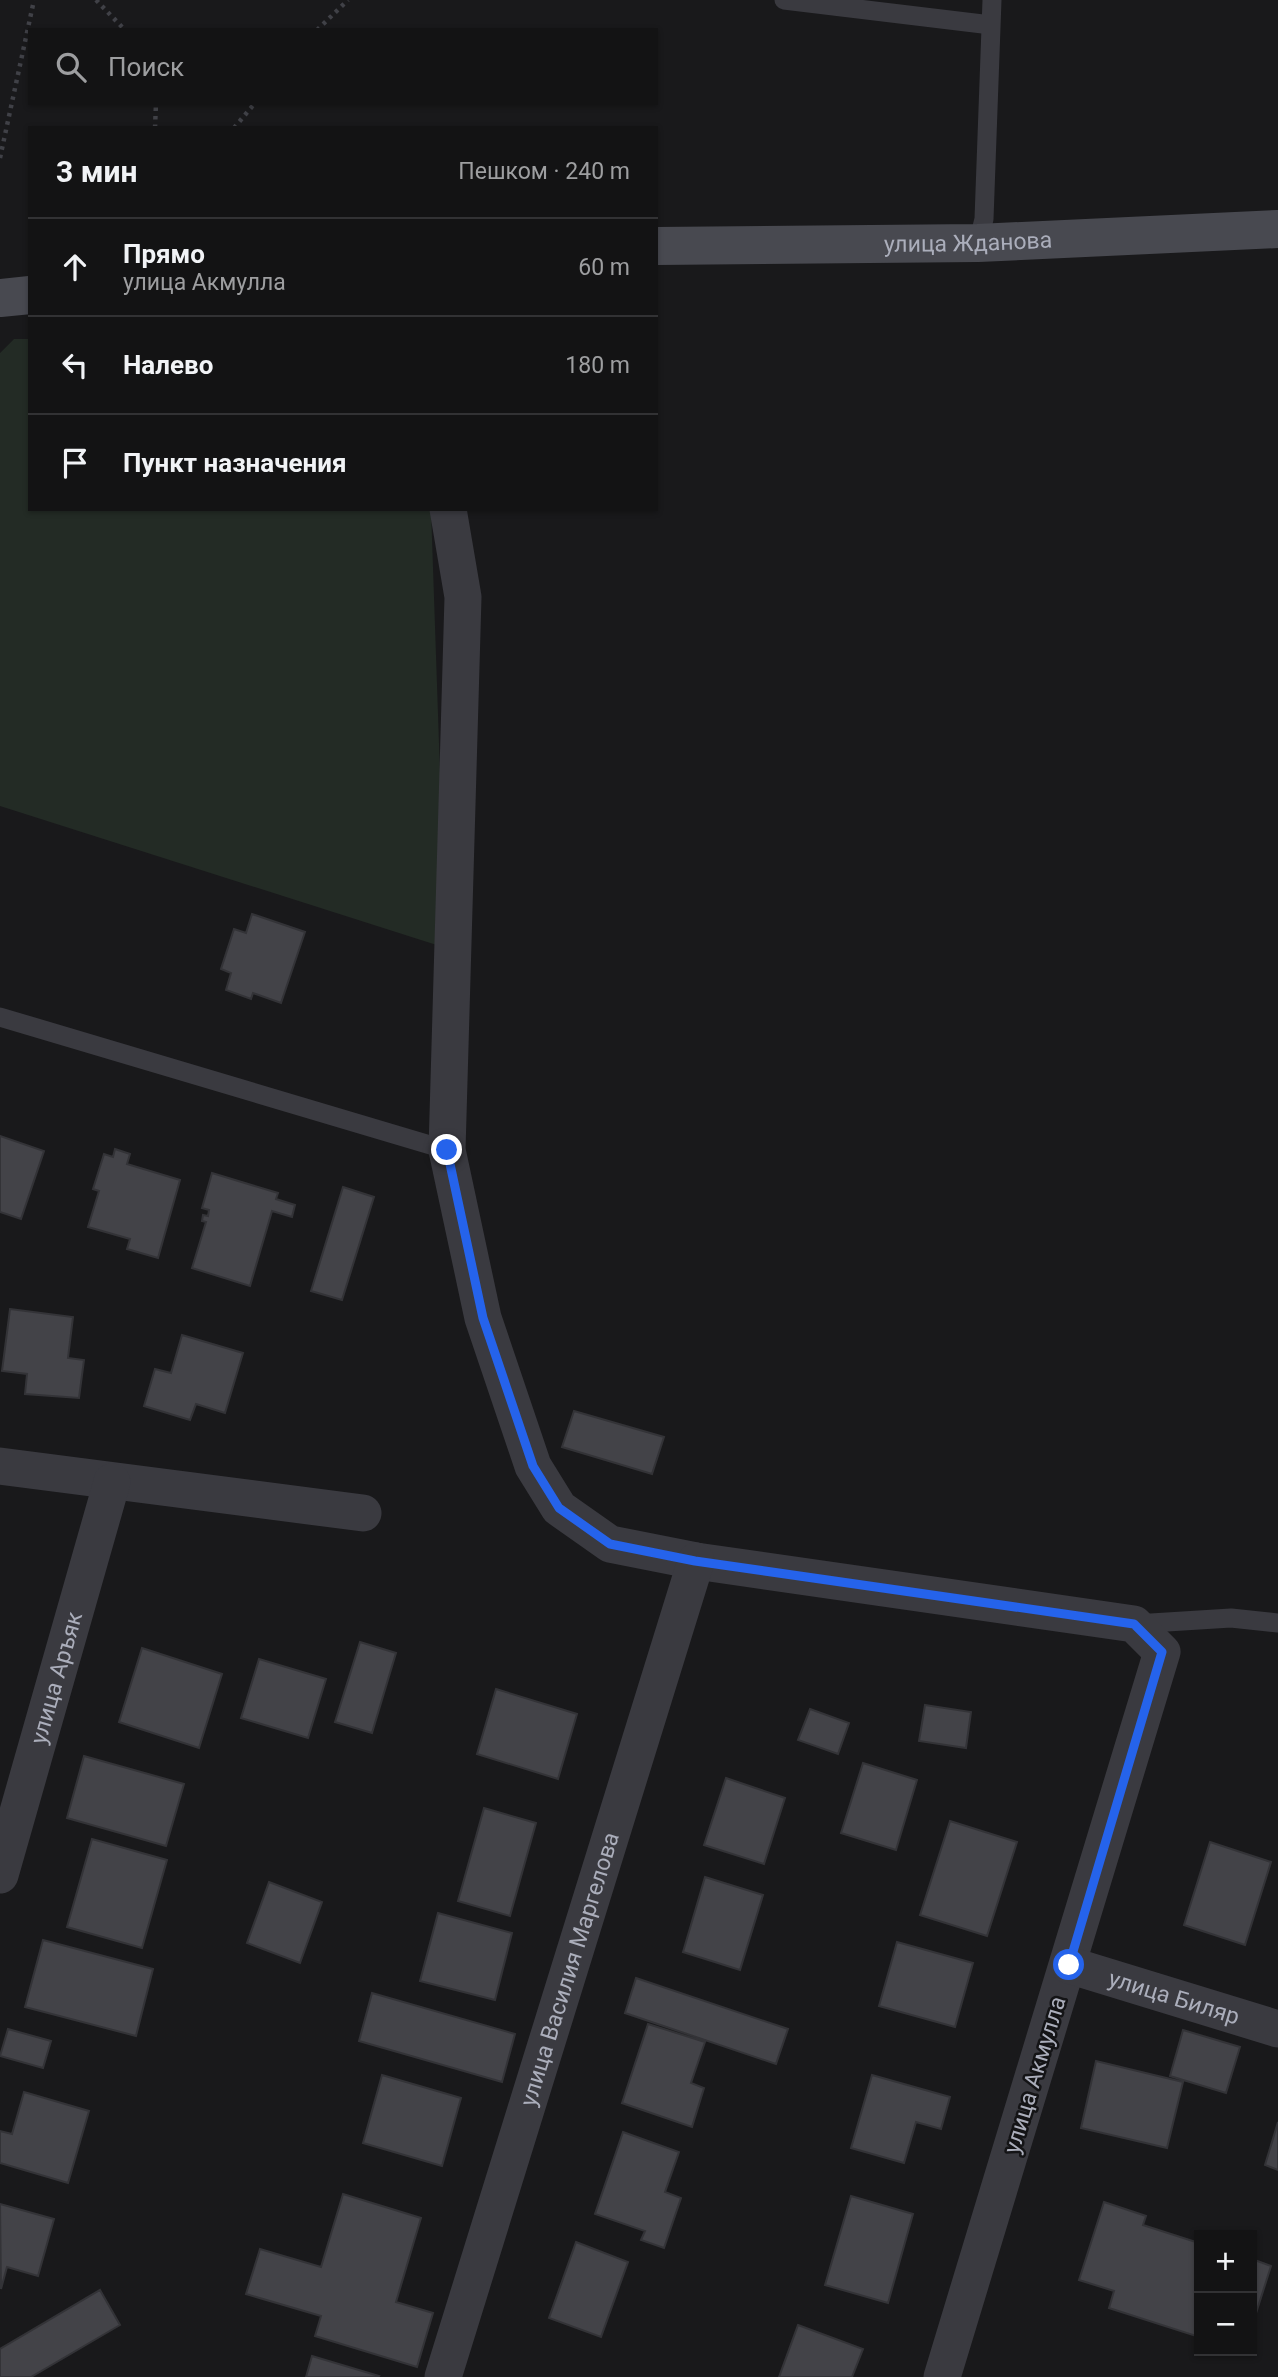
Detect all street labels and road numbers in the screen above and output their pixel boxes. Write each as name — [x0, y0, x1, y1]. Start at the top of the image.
street label: улица Жданова — [884, 226, 1053, 257]
street label: улица Аръяк — [25, 1608, 88, 1747]
street label: улица Василия Маргелова — [514, 1829, 625, 2109]
street label: улица Биляр — [1105, 1964, 1243, 2030]
street label: улица Акмулла — [998, 1993, 1072, 2157]

